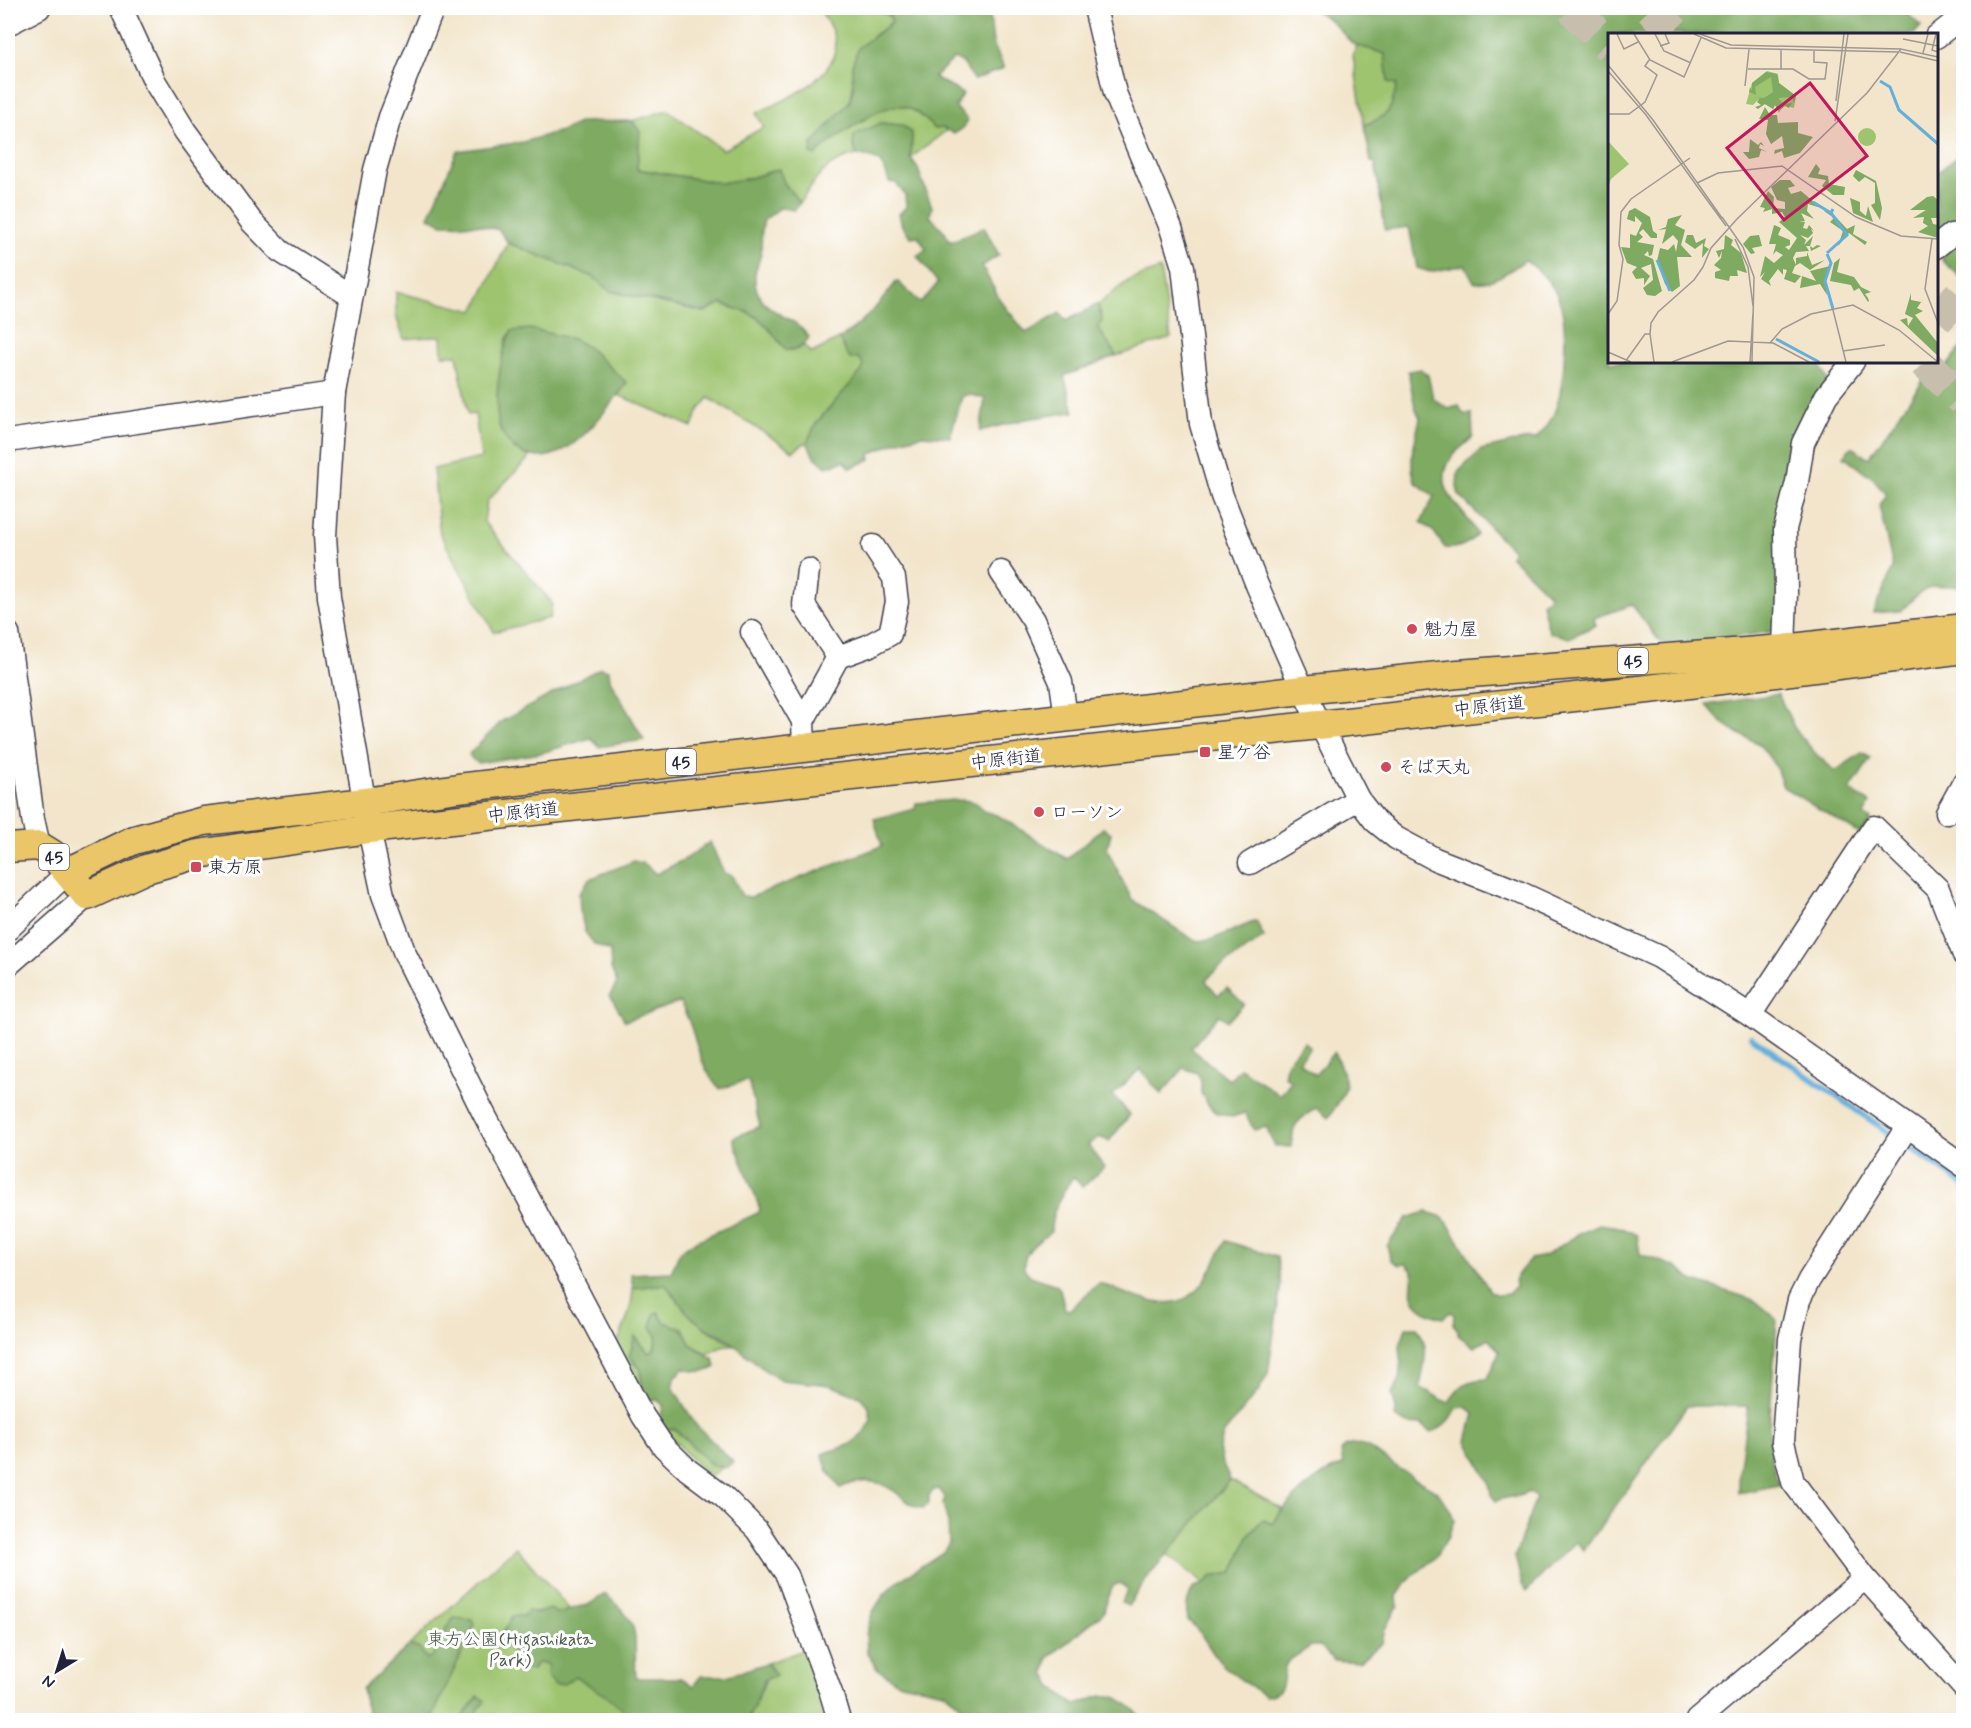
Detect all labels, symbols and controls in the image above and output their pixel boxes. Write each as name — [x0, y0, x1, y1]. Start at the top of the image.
inset map — [1608, 33, 1938, 363]
place label: 魁力屋 — [1424, 618, 1478, 642]
marker: 魁力屋 — [1405, 622, 1419, 636]
road number: 45 — [1618, 648, 1648, 674]
street label: 中原街道 — [1452, 691, 1526, 723]
place label: 星ケ谷 — [1217, 741, 1271, 765]
street label: 中原街道 — [969, 744, 1043, 776]
marker: 星ケ谷 — [1198, 745, 1212, 759]
road number: 45 — [666, 749, 696, 775]
place label: そば天丸 — [1398, 756, 1470, 780]
marker: そば天丸 — [1379, 760, 1393, 774]
street label: 中原街道 — [486, 797, 560, 829]
place label: ローソン — [1051, 801, 1123, 825]
marker: ローソン — [1032, 805, 1046, 819]
road number: 45 — [39, 844, 69, 870]
place label: 東方原 — [208, 856, 262, 880]
marker: 東方原 — [189, 860, 203, 874]
park label: 東方公園(Higashikata Park) — [427, 1628, 593, 1673]
north arrow — [27, 1641, 87, 1701]
text: N — [38, 1670, 59, 1693]

